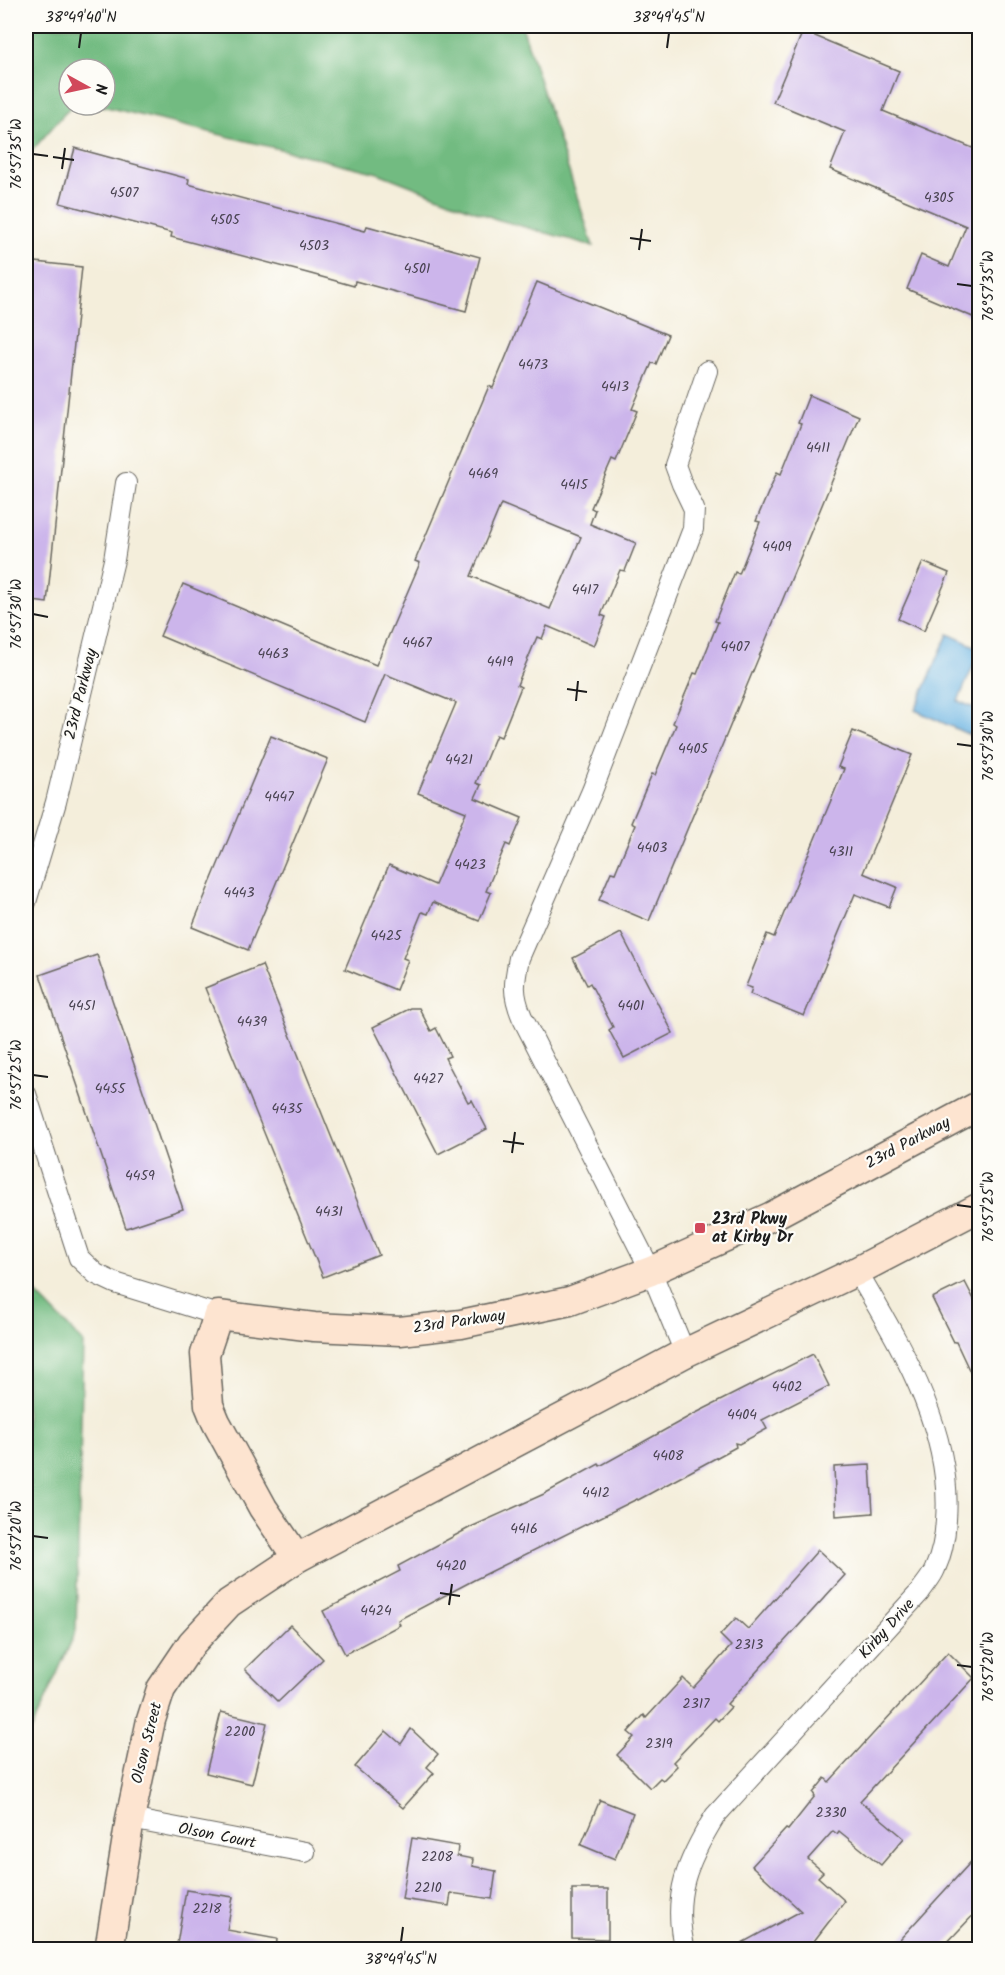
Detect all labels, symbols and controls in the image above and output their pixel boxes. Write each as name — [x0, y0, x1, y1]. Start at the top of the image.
text: 38°49'40"N — [45, 6, 117, 30]
text: 38°49'45"N — [633, 6, 705, 30]
north arrow — [57, 57, 117, 117]
text: N — [87, 82, 113, 96]
text: 76°57'35"W — [5, 118, 29, 189]
house number: 4507 — [110, 182, 139, 204]
house number: 4305 — [924, 187, 956, 209]
house number: 4505 — [210, 209, 241, 231]
house number: 4503 — [299, 235, 329, 257]
text: 76°57'35"W — [977, 250, 1001, 321]
house number: 4501 — [404, 258, 430, 280]
house number: 4473 — [518, 354, 548, 376]
house number: 4413 — [601, 376, 629, 398]
house number: 4411 — [806, 437, 830, 459]
house number: 4469 — [468, 463, 498, 485]
house number: 4415 — [560, 474, 589, 496]
house number: 4409 — [762, 536, 792, 558]
text: 76°57'30"W — [5, 579, 29, 649]
house number: 4417 — [572, 579, 599, 601]
house number: 4467 — [402, 632, 432, 654]
house number: 4407 — [721, 636, 750, 658]
house number: 4463 — [257, 643, 289, 665]
street label: 23rd Parkway — [58, 645, 104, 742]
house number: 4419 — [487, 651, 513, 673]
text: 76°57'30"W — [977, 711, 1001, 781]
house number: 4405 — [678, 738, 709, 760]
house number: 4421 — [445, 749, 473, 771]
house number: 4447 — [264, 786, 294, 808]
house number: 4403 — [637, 837, 667, 859]
house number: 4311 — [829, 841, 853, 863]
house number: 4423 — [454, 854, 486, 876]
house number: 4443 — [223, 882, 255, 904]
house number: 4425 — [370, 925, 403, 947]
house number: 4451 — [68, 995, 96, 1017]
house number: 4401 — [618, 995, 644, 1017]
house number: 4439 — [237, 1011, 267, 1033]
text: 76°57'25"W — [5, 1039, 29, 1110]
house number: 4427 — [413, 1068, 444, 1090]
house number: 4455 — [95, 1078, 127, 1100]
house number: 4435 — [272, 1098, 304, 1120]
street label: 23rd Parkway — [861, 1110, 955, 1176]
house number: 4459 — [125, 1165, 155, 1187]
text: 76°57'25"W — [977, 1171, 1001, 1242]
house number: 4431 — [315, 1201, 343, 1223]
place label: 23rd Pkwy at Kirby Dr — [712, 1207, 794, 1250]
marker: 23rd Pkwy at Kirby Dr — [693, 1221, 707, 1235]
street label: 23rd Parkway — [411, 1303, 507, 1341]
house number: 4402 — [772, 1376, 802, 1398]
house number: 4404 — [727, 1404, 757, 1426]
house number: 4408 — [653, 1445, 684, 1467]
house number: 4412 — [582, 1482, 610, 1504]
text: 76°57'20"W — [5, 1501, 29, 1571]
house number: 4416 — [510, 1518, 538, 1540]
house number: 4420 — [436, 1555, 466, 1577]
street label: Kirby Drive — [853, 1593, 921, 1665]
house number: 4424 — [360, 1600, 392, 1622]
text: 76°57'20"W — [977, 1632, 1001, 1702]
house number: 2313 — [735, 1634, 763, 1656]
house number: 2317 — [683, 1693, 710, 1715]
street label: Olson Street — [125, 1699, 169, 1786]
house number: 2200 — [225, 1721, 255, 1743]
house number: 2319 — [645, 1733, 673, 1755]
house number: 2330 — [815, 1802, 847, 1824]
street label: Olson Court — [176, 1816, 259, 1856]
house number: 2208 — [421, 1846, 453, 1868]
house number: 2210 — [414, 1877, 442, 1899]
house number: 2218 — [192, 1898, 222, 1920]
text: 38°49'45"N — [365, 1948, 437, 1972]

